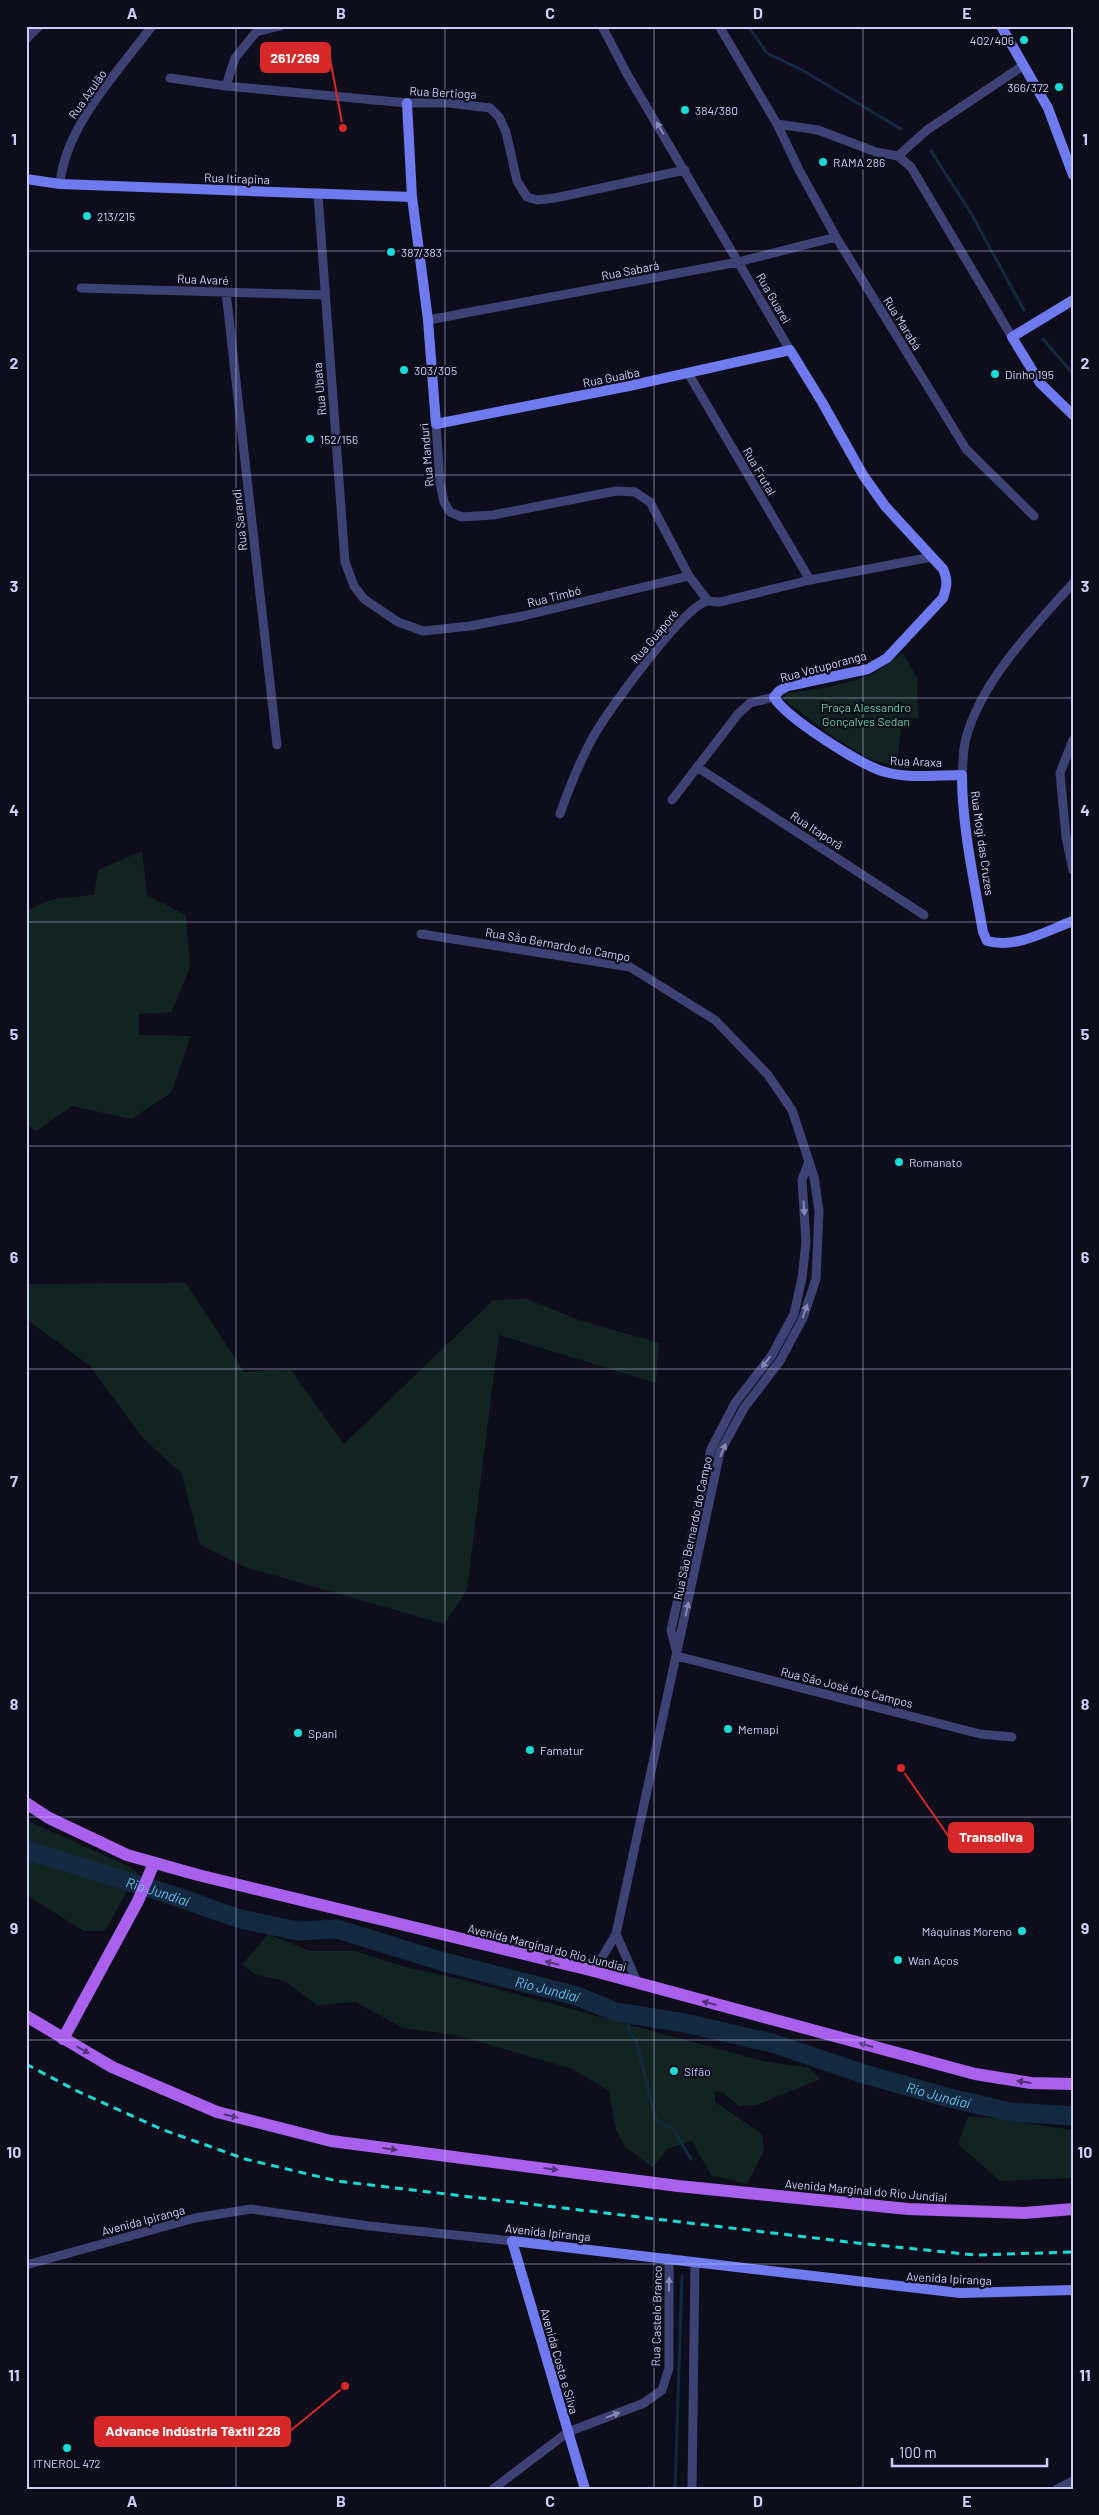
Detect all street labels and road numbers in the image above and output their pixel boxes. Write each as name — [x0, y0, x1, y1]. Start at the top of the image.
street label: Rua Azulão — [65, 67, 109, 121]
street label: Rua Bertioga — [409, 83, 477, 101]
street label: Rua Itirapina — [204, 170, 270, 186]
street label: Rua Sabará — [600, 258, 660, 282]
street label: Rua Guarei — [754, 270, 794, 326]
street label: Rua Avaré — [177, 271, 229, 287]
street label: Rua Marabá — [881, 294, 925, 352]
street label: Rua Ubata — [310, 362, 328, 416]
street label: Rua Guaíba — [581, 365, 641, 389]
street label: Rua Manduri — [416, 423, 436, 487]
street label: Rua Frutal — [741, 445, 779, 497]
street label: Rua Sarandi — [229, 488, 249, 552]
street label: Rua Timbó — [526, 583, 582, 609]
street label: Rua Guaporé — [627, 606, 681, 666]
street label: Rua Votuporanga — [778, 648, 868, 684]
street label: Rua Araxa — [890, 753, 942, 769]
street label: Rua Mogi das Cruzes — [969, 790, 997, 897]
street label: Rua Itaporã — [788, 808, 846, 852]
street label: Rua São Bernardo do Campo — [485, 924, 631, 964]
street label: Rua São Bernardo do Campo — [670, 1455, 714, 1601]
street label: Rua São José dos Campos — [779, 1664, 915, 1710]
street label: Avenida Marginal do Rio Jundiaí — [466, 1921, 628, 1974]
street label: Avenida Marginal do Rio Jundiaí — [784, 2176, 948, 2204]
street label: Avenida Ipiranga — [100, 2202, 186, 2238]
street label: Avenida Ipiranga — [505, 2221, 591, 2243]
street label: Rua Castelo Branco — [648, 2265, 664, 2367]
street label: Avenida Ipiranga — [906, 2269, 992, 2287]
street label: Avenida Costa e Silva — [538, 2307, 582, 2415]

